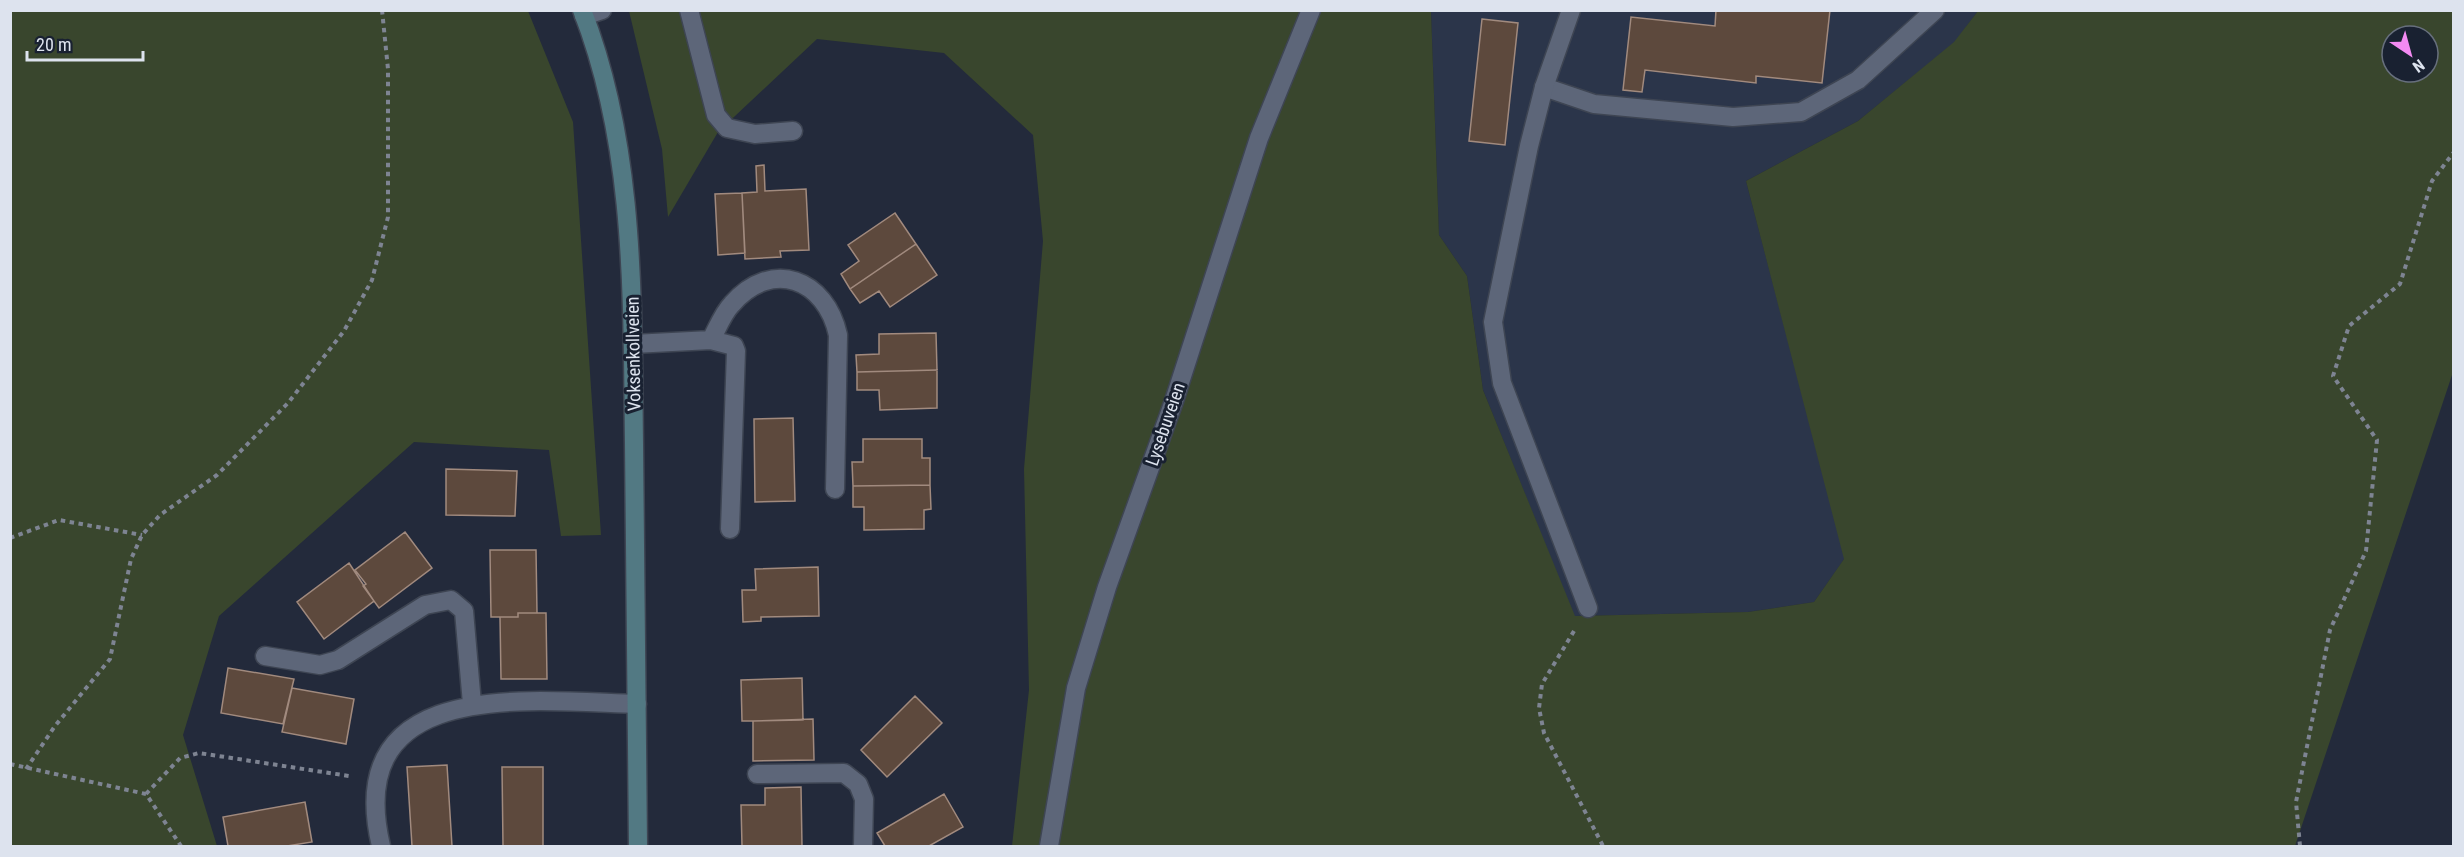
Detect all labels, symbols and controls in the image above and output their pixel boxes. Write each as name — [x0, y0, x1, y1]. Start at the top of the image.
scale bar — [27, 24, 142, 62]
north arrow — [2380, 24, 2440, 84]
text: 20 m — [36, 34, 71, 55]
text: N — [2409, 55, 2428, 76]
street label: Voksenkollveien — [621, 296, 645, 412]
street label: Lysebuveien — [1141, 380, 1189, 468]

